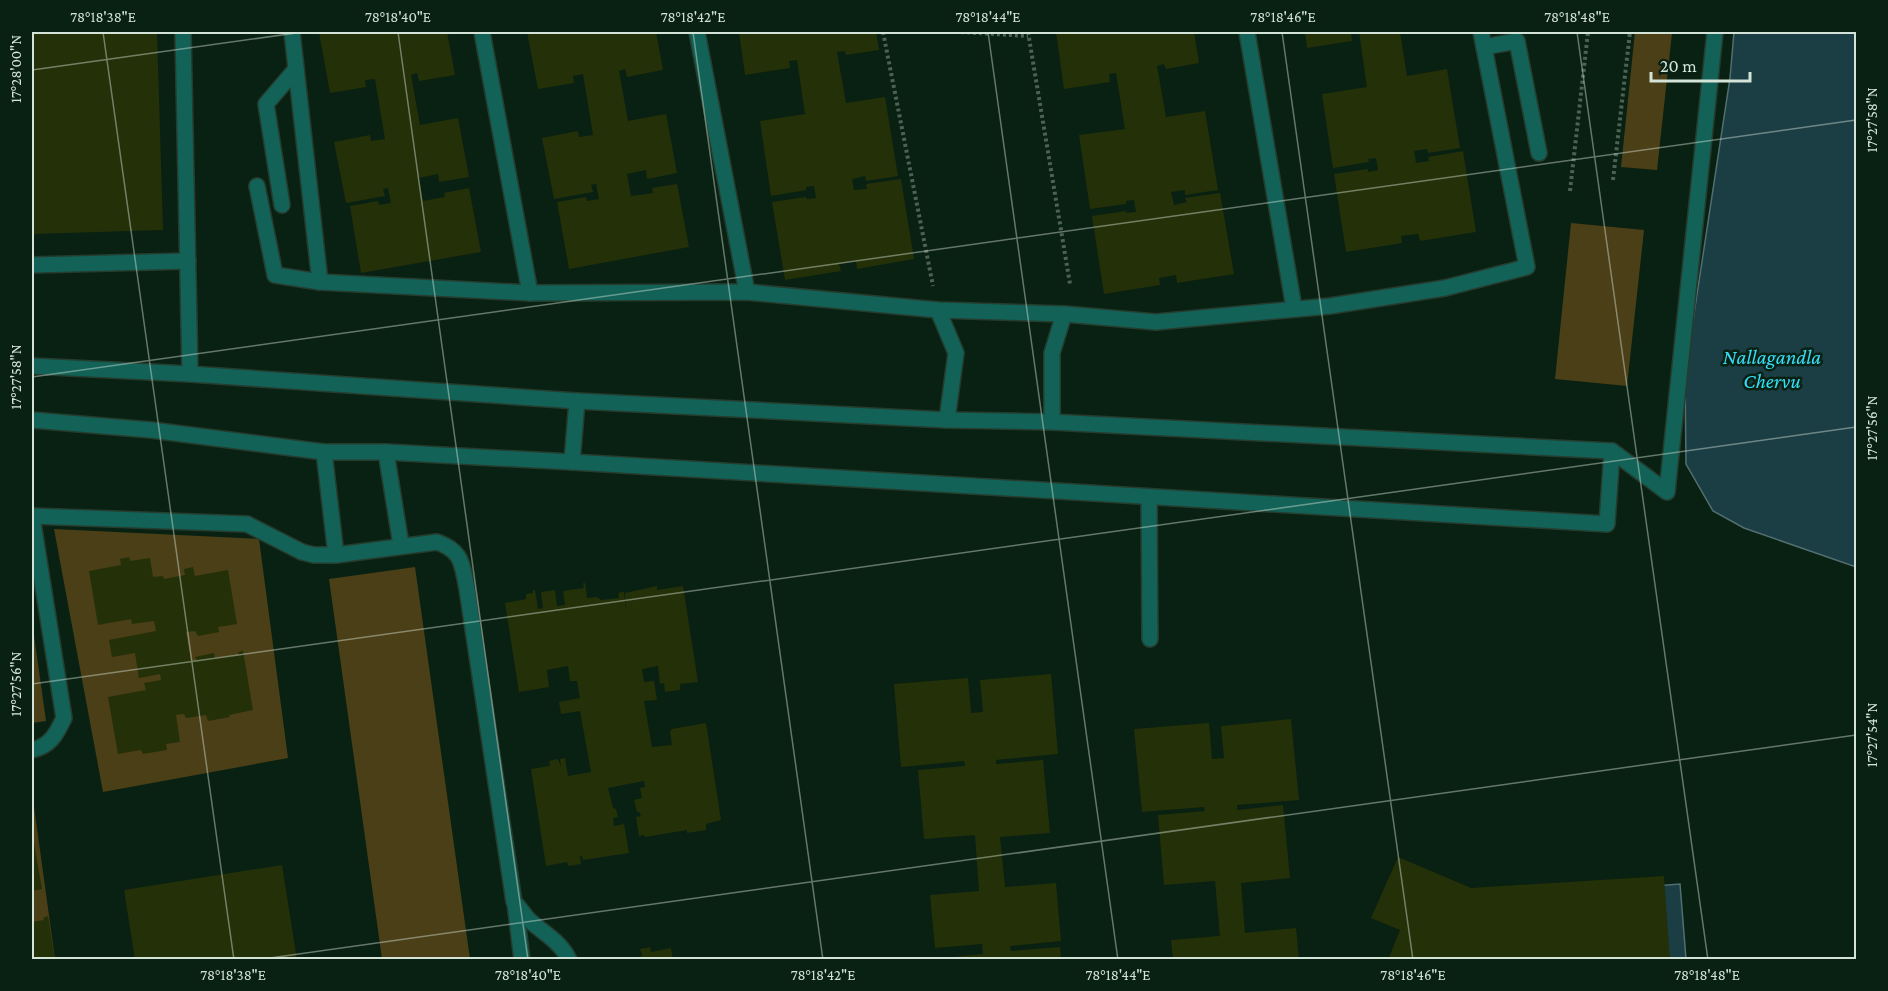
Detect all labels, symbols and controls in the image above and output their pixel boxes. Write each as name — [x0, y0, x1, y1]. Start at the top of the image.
text: 78°18'38"E — [70, 9, 136, 25]
text: 78°18'40"E — [365, 9, 431, 25]
text: 78°18'42"E — [661, 9, 725, 25]
text: 78°18'44"E — [955, 9, 1021, 25]
text: 78°18'46"E — [1250, 9, 1316, 25]
text: 78°18'48"E — [1544, 9, 1610, 25]
text: 17°28'00"N — [8, 35, 24, 103]
scale bar — [1651, 45, 1750, 83]
text: 20 m — [1660, 56, 1697, 76]
text: 17°27'58"N — [1864, 87, 1880, 153]
text: 17°27'58"N — [8, 344, 24, 410]
water label: Nallagandla Chervu — [1723, 345, 1821, 393]
text: 17°27'56"N — [1864, 395, 1880, 460]
text: 17°27'56"N — [8, 651, 24, 716]
text: 17°27'54"N — [1864, 703, 1880, 767]
text: 78°18'38"E — [200, 967, 266, 983]
text: 78°18'40"E — [495, 967, 561, 983]
text: 78°18'42"E — [791, 967, 855, 983]
text: 78°18'44"E — [1085, 967, 1151, 983]
text: 78°18'46"E — [1380, 967, 1446, 983]
text: 78°18'48"E — [1674, 967, 1740, 983]

